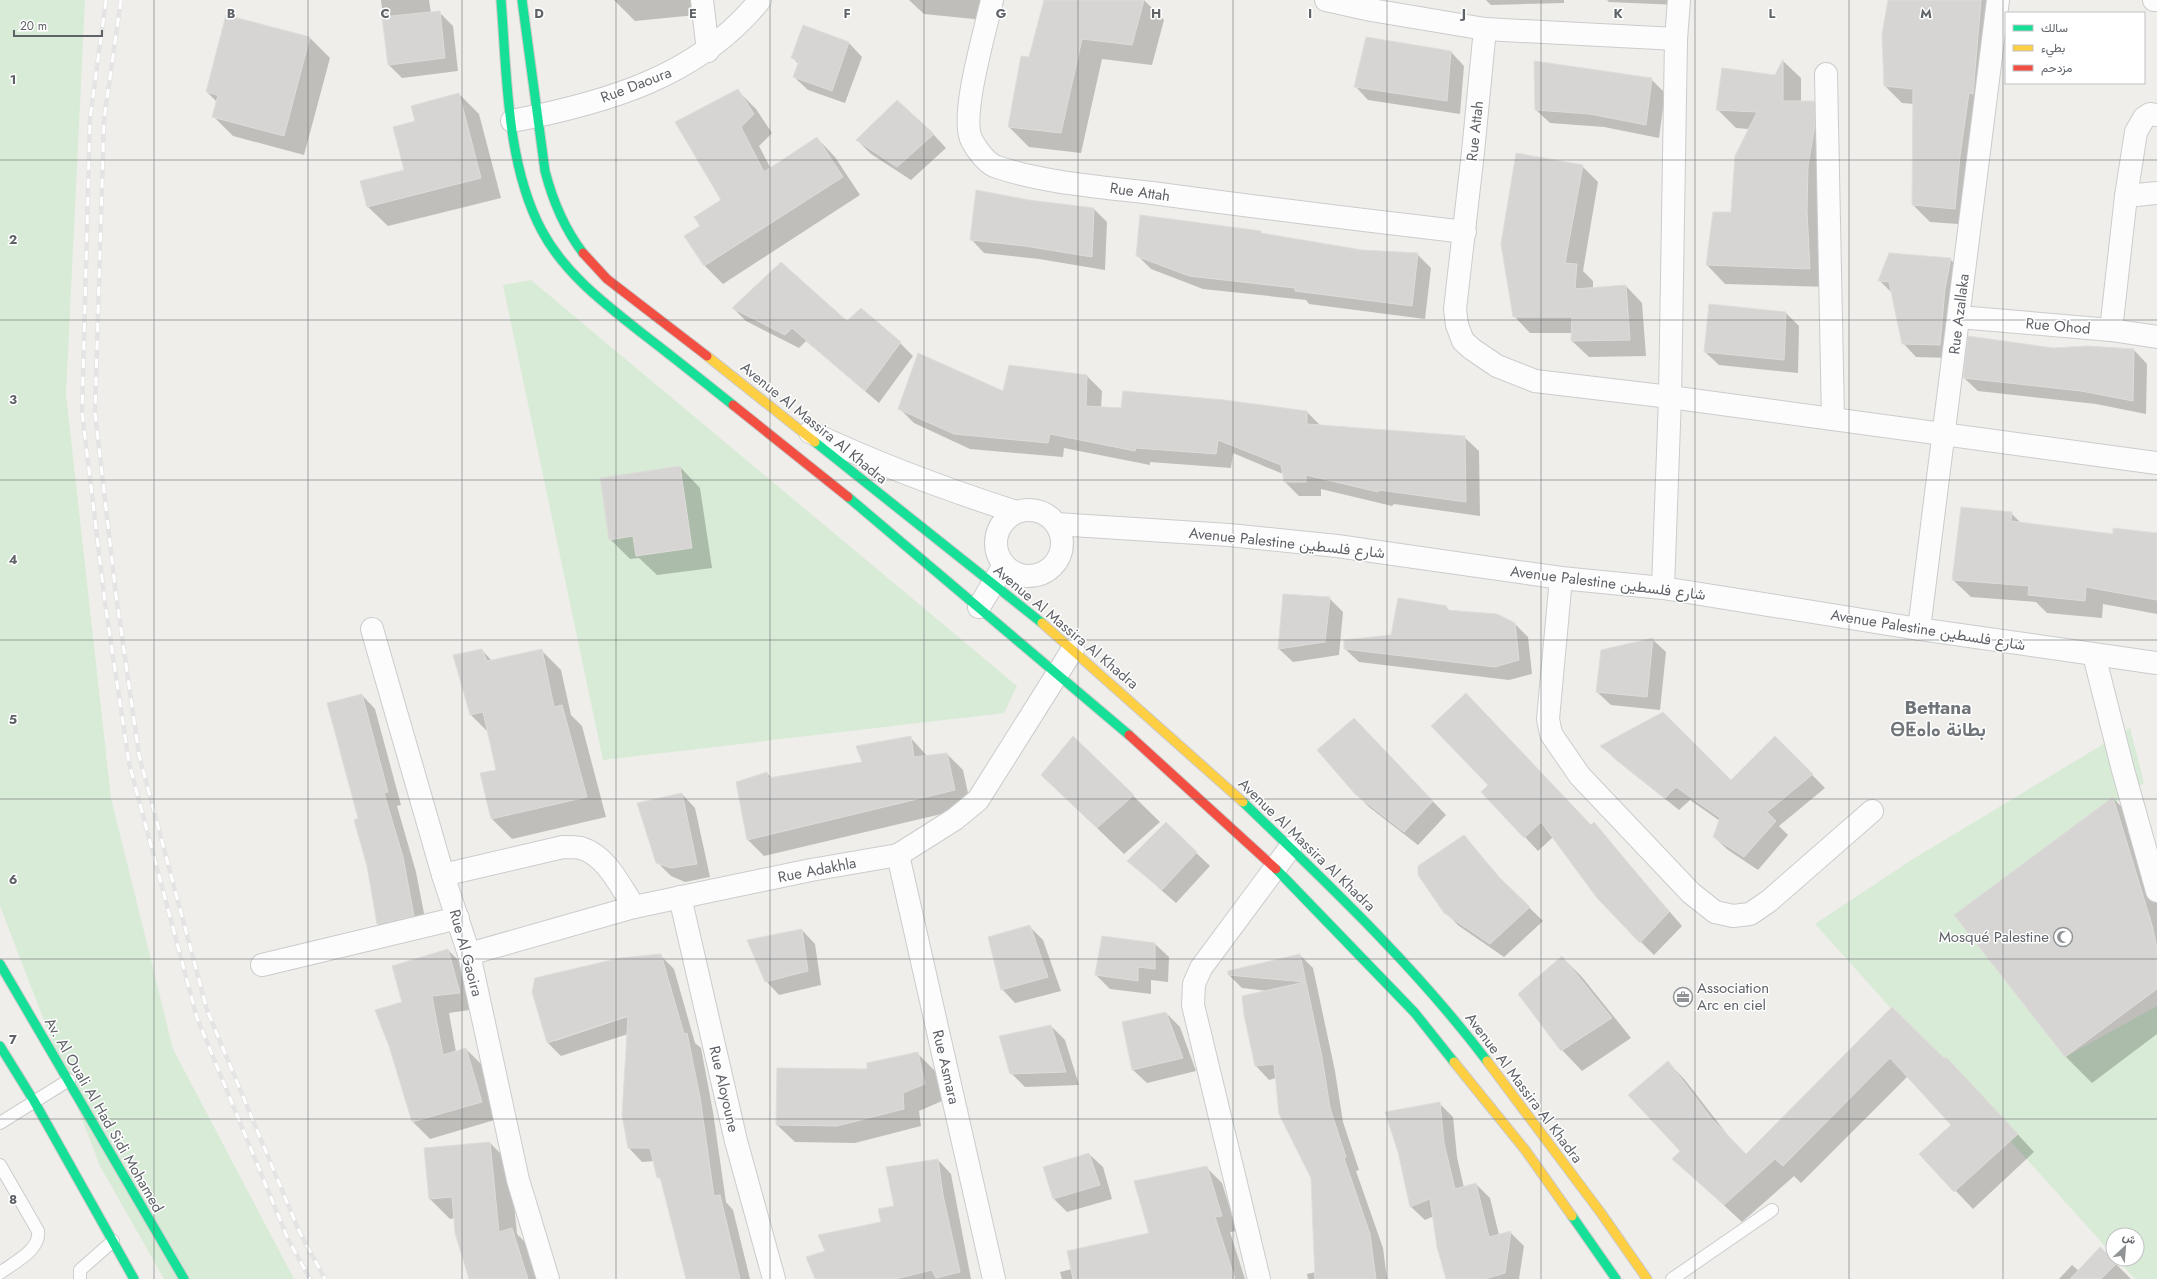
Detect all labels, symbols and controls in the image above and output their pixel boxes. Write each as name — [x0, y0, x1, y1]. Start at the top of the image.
text: B — [227, 4, 236, 23]
text: C — [380, 4, 390, 23]
text: D — [534, 4, 544, 23]
text: E — [689, 4, 697, 23]
text: F — [843, 4, 851, 23]
text: G — [996, 4, 1007, 23]
text: H — [1151, 4, 1161, 23]
text: I — [1308, 4, 1312, 23]
text: J — [1459, 4, 1466, 23]
text: K — [1613, 4, 1623, 23]
text: L — [1769, 4, 1776, 23]
text: M — [1920, 4, 1932, 23]
scale bar — [14, 12, 102, 38]
legend — [2005, 12, 2145, 84]
text: 20 m — [20, 17, 47, 35]
text: سالك — [2041, 19, 2068, 37]
text: بطيء — [2041, 39, 2065, 58]
text: مزدحم — [2041, 59, 2072, 77]
street label: Rue Daoura — [597, 61, 675, 109]
text: 1 — [10, 70, 16, 89]
street label: Rue Attah — [1461, 100, 1489, 162]
street label: Rue Attah — [1108, 177, 1172, 207]
text: 2 — [9, 230, 17, 249]
street label: Rue Azallaka — [1943, 272, 1975, 356]
street label: Rue Ohod — [2025, 312, 2091, 340]
street label: Avenue Al Massira Al Khadra — [736, 357, 892, 489]
text: 3 — [9, 390, 17, 409]
street label: Avenue Palestine شارع فلسطين — [1188, 522, 1386, 564]
text: 4 — [8, 550, 18, 569]
street label: Avenue Al Massira Al Khadra — [989, 560, 1143, 694]
street label: Avenue Palestine شارع فلسطين — [1509, 560, 1707, 606]
street label: Avenue Palestine شارع فلسطين — [1829, 604, 2027, 656]
district label: Bettana ⴱⵟⴰⵏⴰ بطانة — [1890, 694, 1986, 743]
text: 5 — [9, 710, 17, 729]
street label: Avenue Al Massira Al Khadra — [1233, 773, 1381, 917]
street label: Rue Adakhla — [776, 852, 858, 888]
text: 6 — [9, 870, 18, 889]
street label: Rue Al Gaoira — [444, 907, 488, 999]
place label: Mosqué Palestine — [1939, 926, 2049, 948]
mosque icon: Mosqué Palestine — [2052, 926, 2074, 948]
place label: Association Arc en ciel — [1697, 977, 1769, 1016]
office icon: Association Arc en ciel — [1672, 986, 1694, 1008]
street label: Avenue Al Massira Al Khadra — [1460, 1008, 1588, 1168]
street label: Av. Al Ouali Al Had Sidi Mohamed — [39, 1013, 169, 1217]
street label: Rue Asmara — [927, 1028, 965, 1106]
text: 7 — [9, 1030, 17, 1049]
street label: Rue Aloyoune — [703, 1044, 745, 1135]
text: 8 — [9, 1190, 17, 1209]
north arrow — [2105, 1227, 2145, 1267]
text: ش — [2120, 1228, 2139, 1248]

